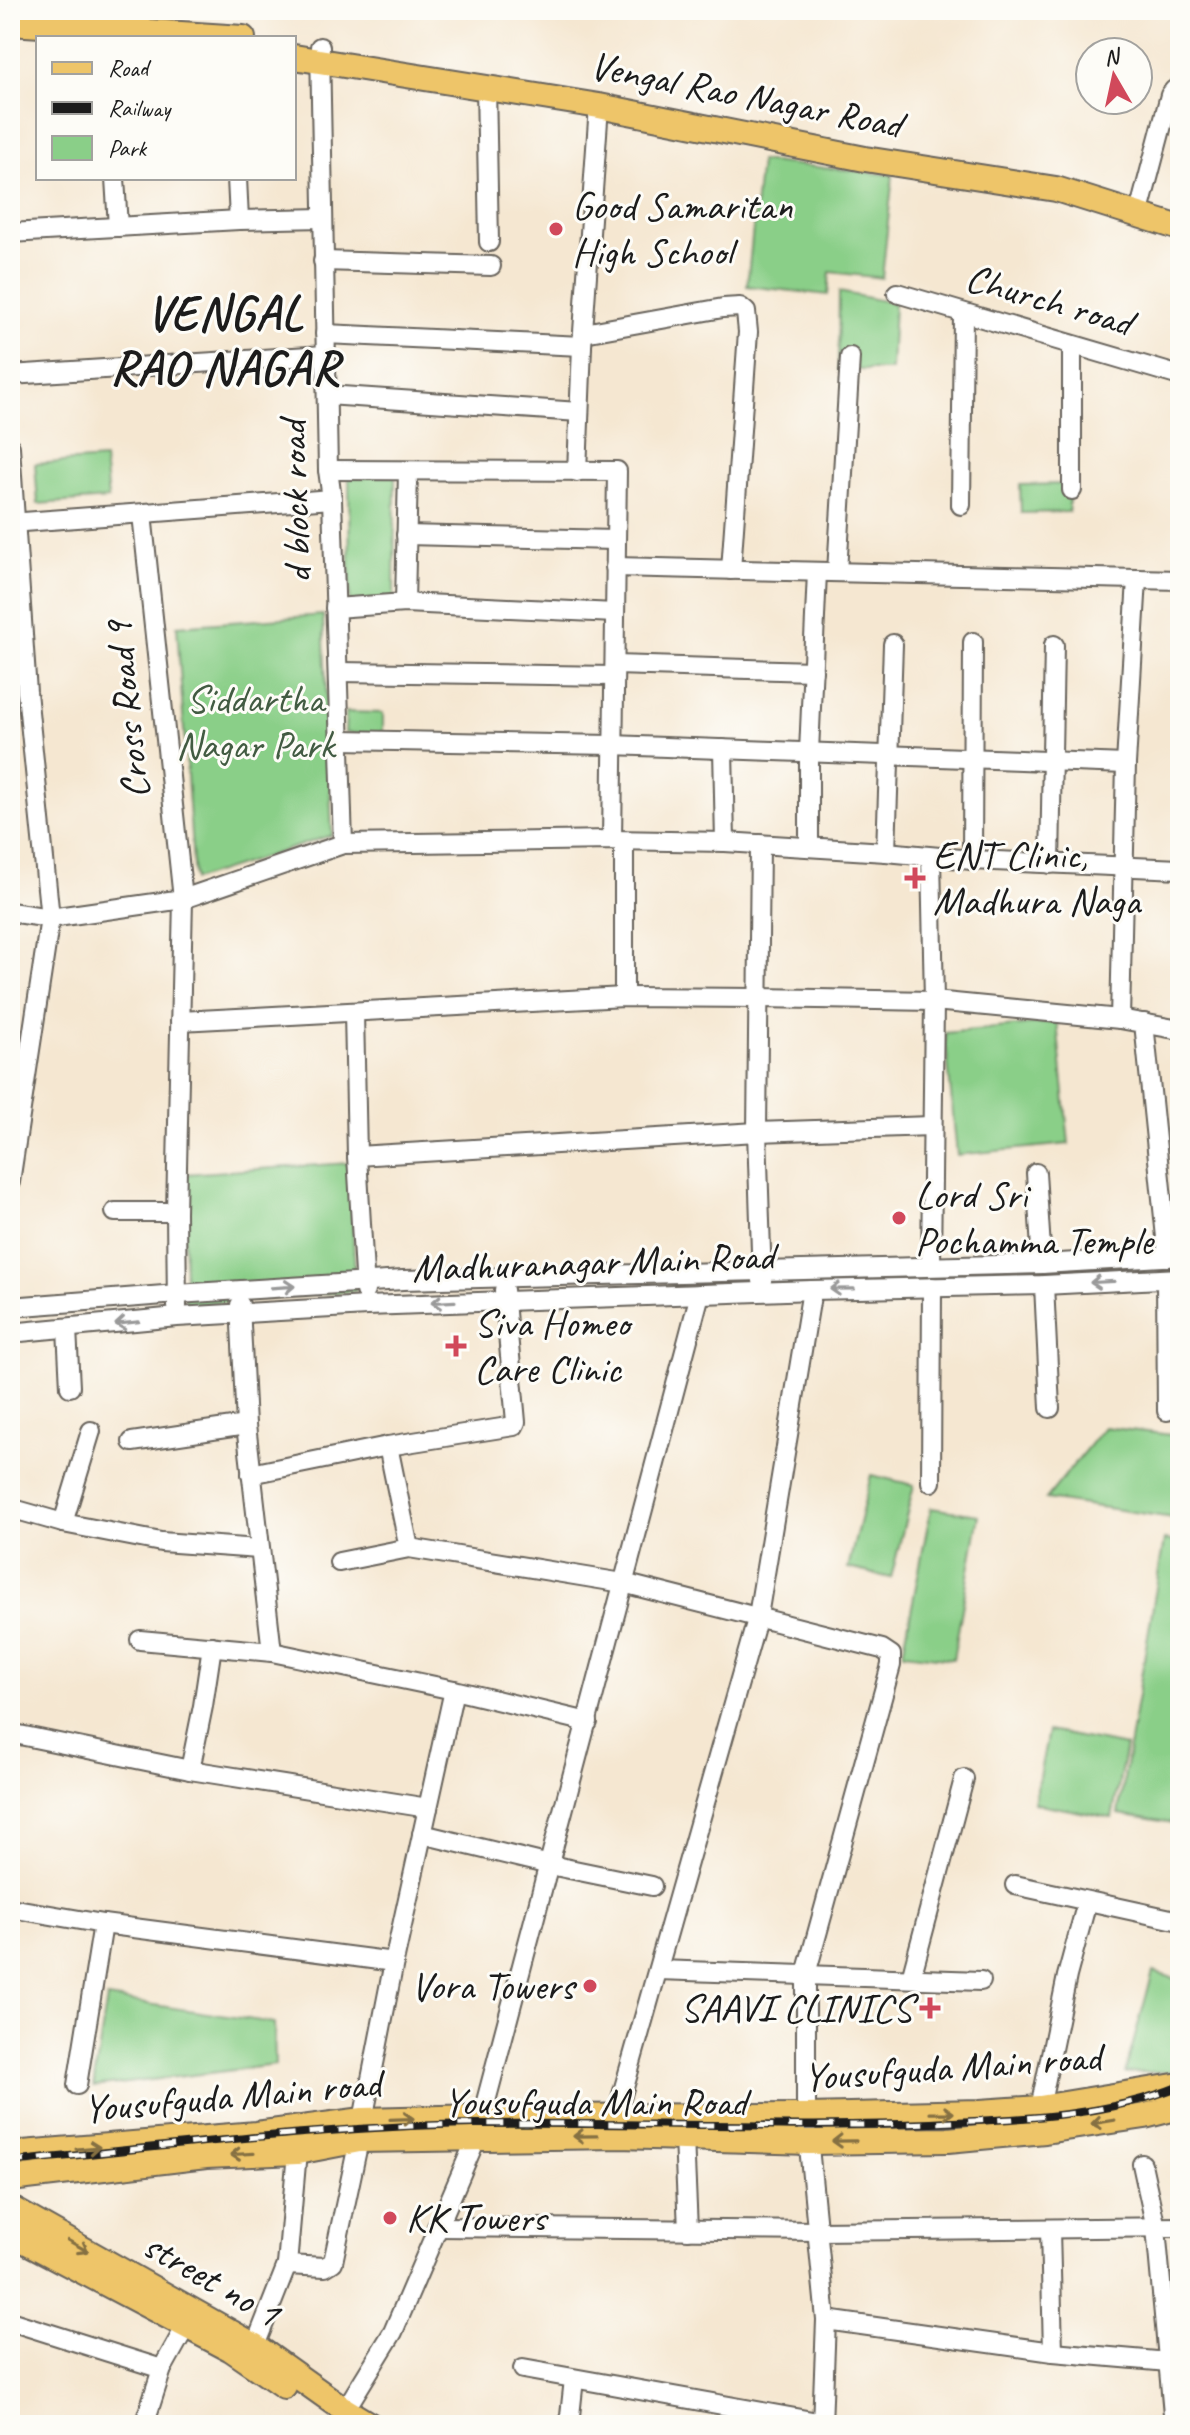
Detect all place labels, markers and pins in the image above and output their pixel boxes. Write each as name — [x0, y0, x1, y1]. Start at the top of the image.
place label: Good Samaritan High School — [572, 181, 793, 277]
marker: Good Samaritan High School — [547, 220, 565, 238]
place label: ENT Clinic, Madhura Naga — [933, 830, 1143, 926]
marker: ENT Clinic, Madhura Naga — [904, 867, 926, 889]
place label: Lord Sri Pochamma Temple — [915, 1170, 1156, 1266]
marker: Lord Sri Pochamma Temple — [890, 1209, 908, 1227]
place label: Siva Homeo Care Clinic — [474, 1298, 633, 1394]
marker: Siva Homeo Care Clinic — [445, 1335, 467, 1357]
place label: Vora Towers — [411, 1961, 577, 2011]
marker: Vora Towers — [581, 1977, 599, 1995]
place label: SAAVI CLINICS — [680, 1983, 920, 2033]
marker: SAAVI CLINICS — [919, 1997, 941, 2019]
place label: KK Towers — [406, 2193, 549, 2243]
marker: KK Towers — [381, 2209, 399, 2227]

